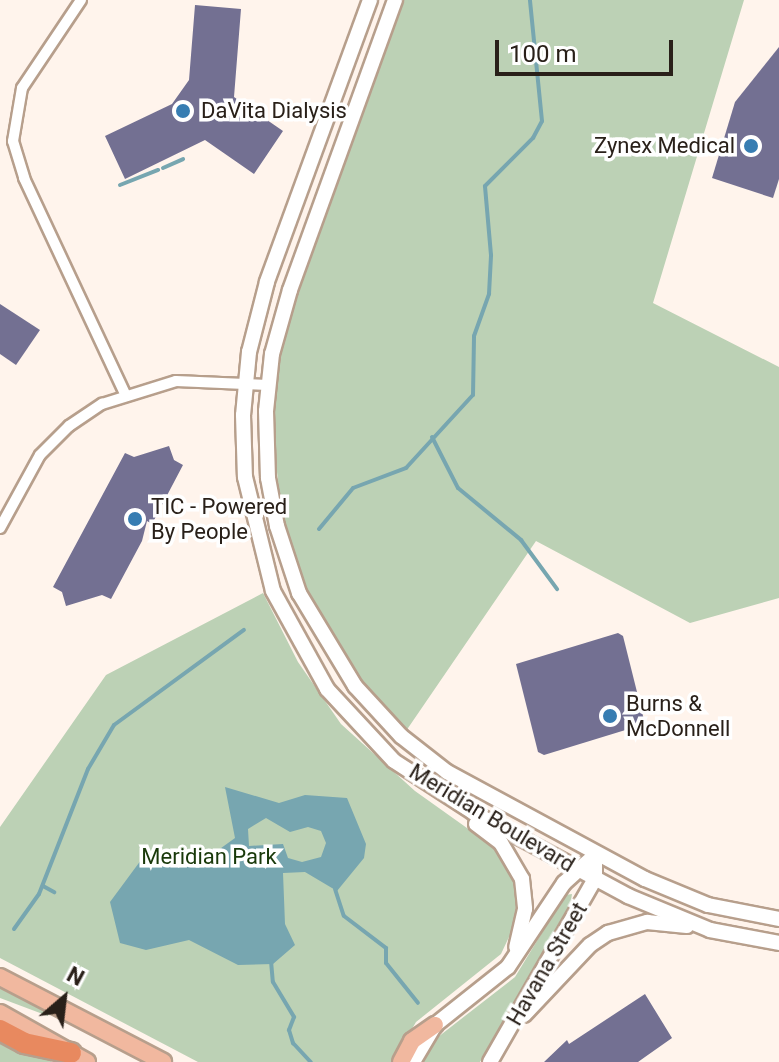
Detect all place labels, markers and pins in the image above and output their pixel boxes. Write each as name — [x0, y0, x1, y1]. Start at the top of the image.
place label: DaVita Dialysis — [201, 98, 347, 124]
marker: DaVita Dialysis — [172, 100, 194, 122]
place label: Zynex Medical — [594, 133, 735, 159]
marker: Zynex Medical — [742, 137, 760, 155]
place label: TIC - Powered By People — [151, 493, 287, 544]
marker: TIC - Powered By People — [126, 510, 144, 528]
place label: Burns & McDonnell — [626, 690, 730, 742]
marker: Burns & McDonnell — [601, 707, 619, 725]

